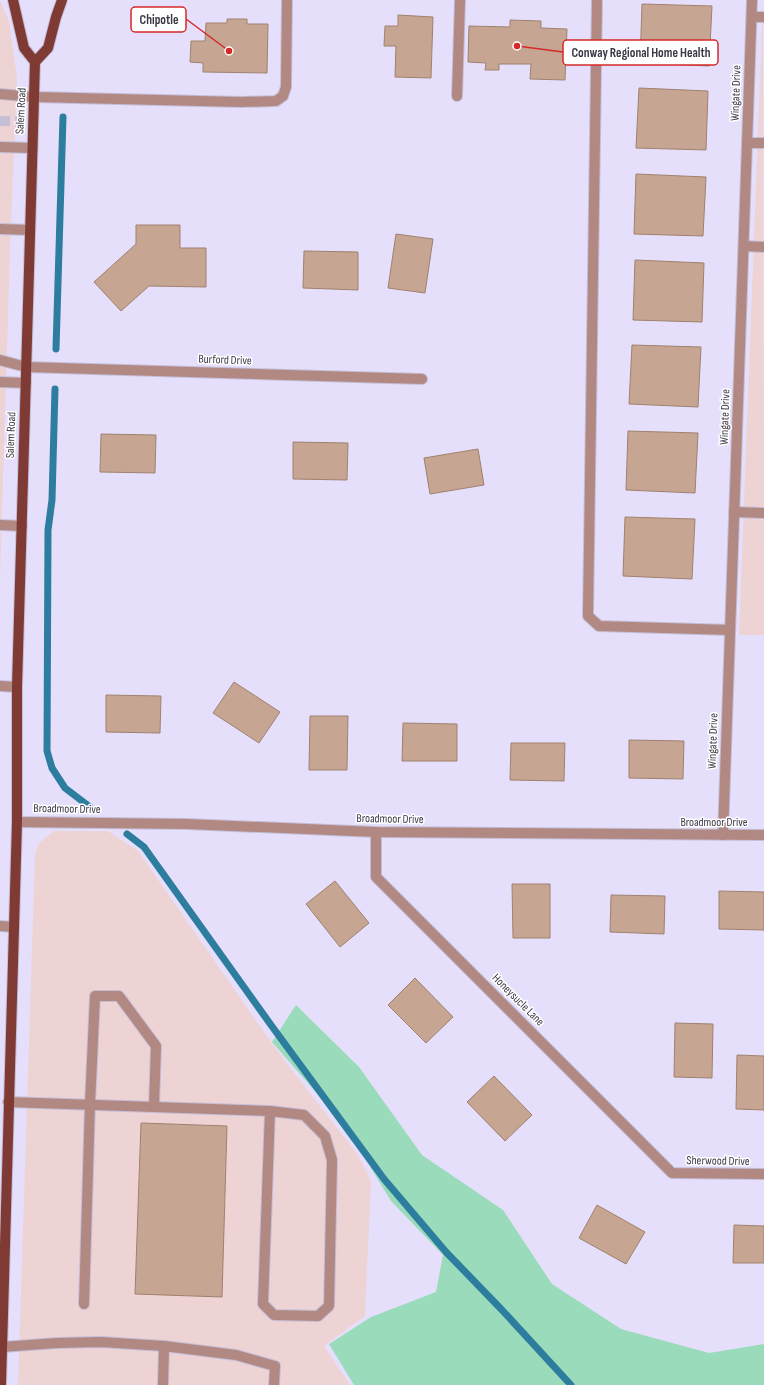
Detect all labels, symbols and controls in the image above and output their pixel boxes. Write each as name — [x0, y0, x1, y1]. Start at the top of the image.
callout: Chipotle — [131, 7, 186, 32]
text: Chipotle — [140, 12, 179, 28]
callout: Conway Regional Home Health — [563, 40, 718, 65]
text: Conway Regional Home Health — [571, 45, 711, 61]
street label: Wingate Drive — [728, 65, 744, 121]
street label: Salem Road — [12, 87, 30, 135]
street label: Burford Drive — [198, 352, 252, 368]
street label: Wingate Drive — [717, 389, 733, 445]
street label: Salem Road — [3, 412, 19, 458]
street label: Wingate Drive — [705, 713, 721, 769]
street label: Broadmoor Drive — [33, 801, 101, 817]
street label: Broadmoor Drive — [356, 811, 424, 827]
street label: Broadmoor Drive — [680, 815, 748, 830]
street label: Honeysucle Lane — [489, 971, 547, 1029]
street label: Sherwood Drive — [686, 1153, 750, 1169]

